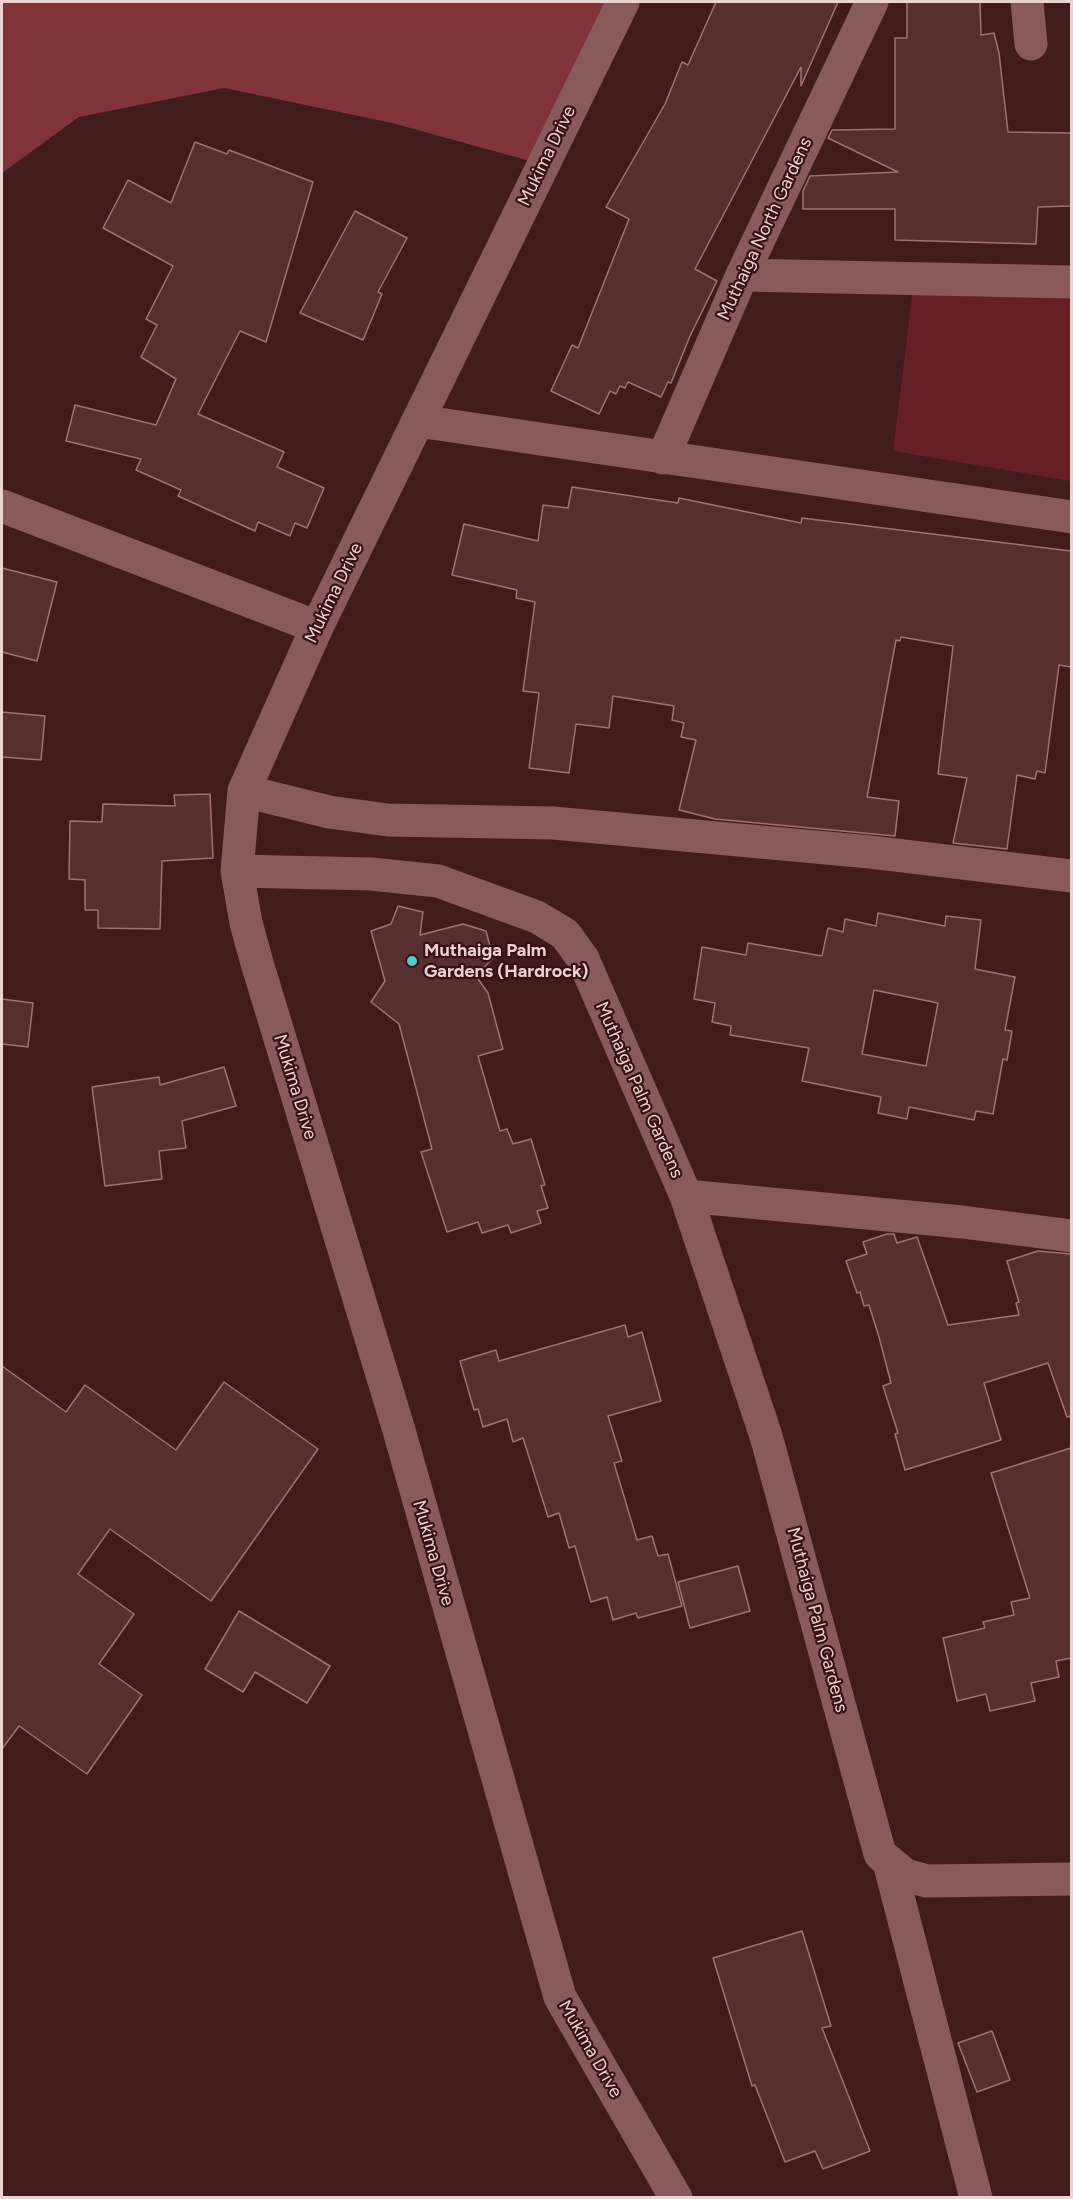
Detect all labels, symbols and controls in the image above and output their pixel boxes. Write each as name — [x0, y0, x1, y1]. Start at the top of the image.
street label: Mukima Drive — [513, 102, 581, 210]
street label: Muthaiga North Gardens — [713, 134, 817, 324]
street label: Mukima Drive — [300, 539, 368, 647]
place label: Muthaiga Palm Gardens (Hardrock) — [424, 940, 588, 982]
marker: Muthaiga Palm Gardens (Hardrock) — [405, 954, 419, 968]
street label: Muthaiga Palm Gardens — [590, 999, 688, 1181]
street label: Mukima Drive — [269, 1032, 321, 1142]
street label: Mukima Drive — [408, 1498, 458, 1608]
street label: Muthaiga Palm Gardens — [782, 1525, 852, 1715]
street label: Mukima Drive — [553, 1997, 627, 2101]

